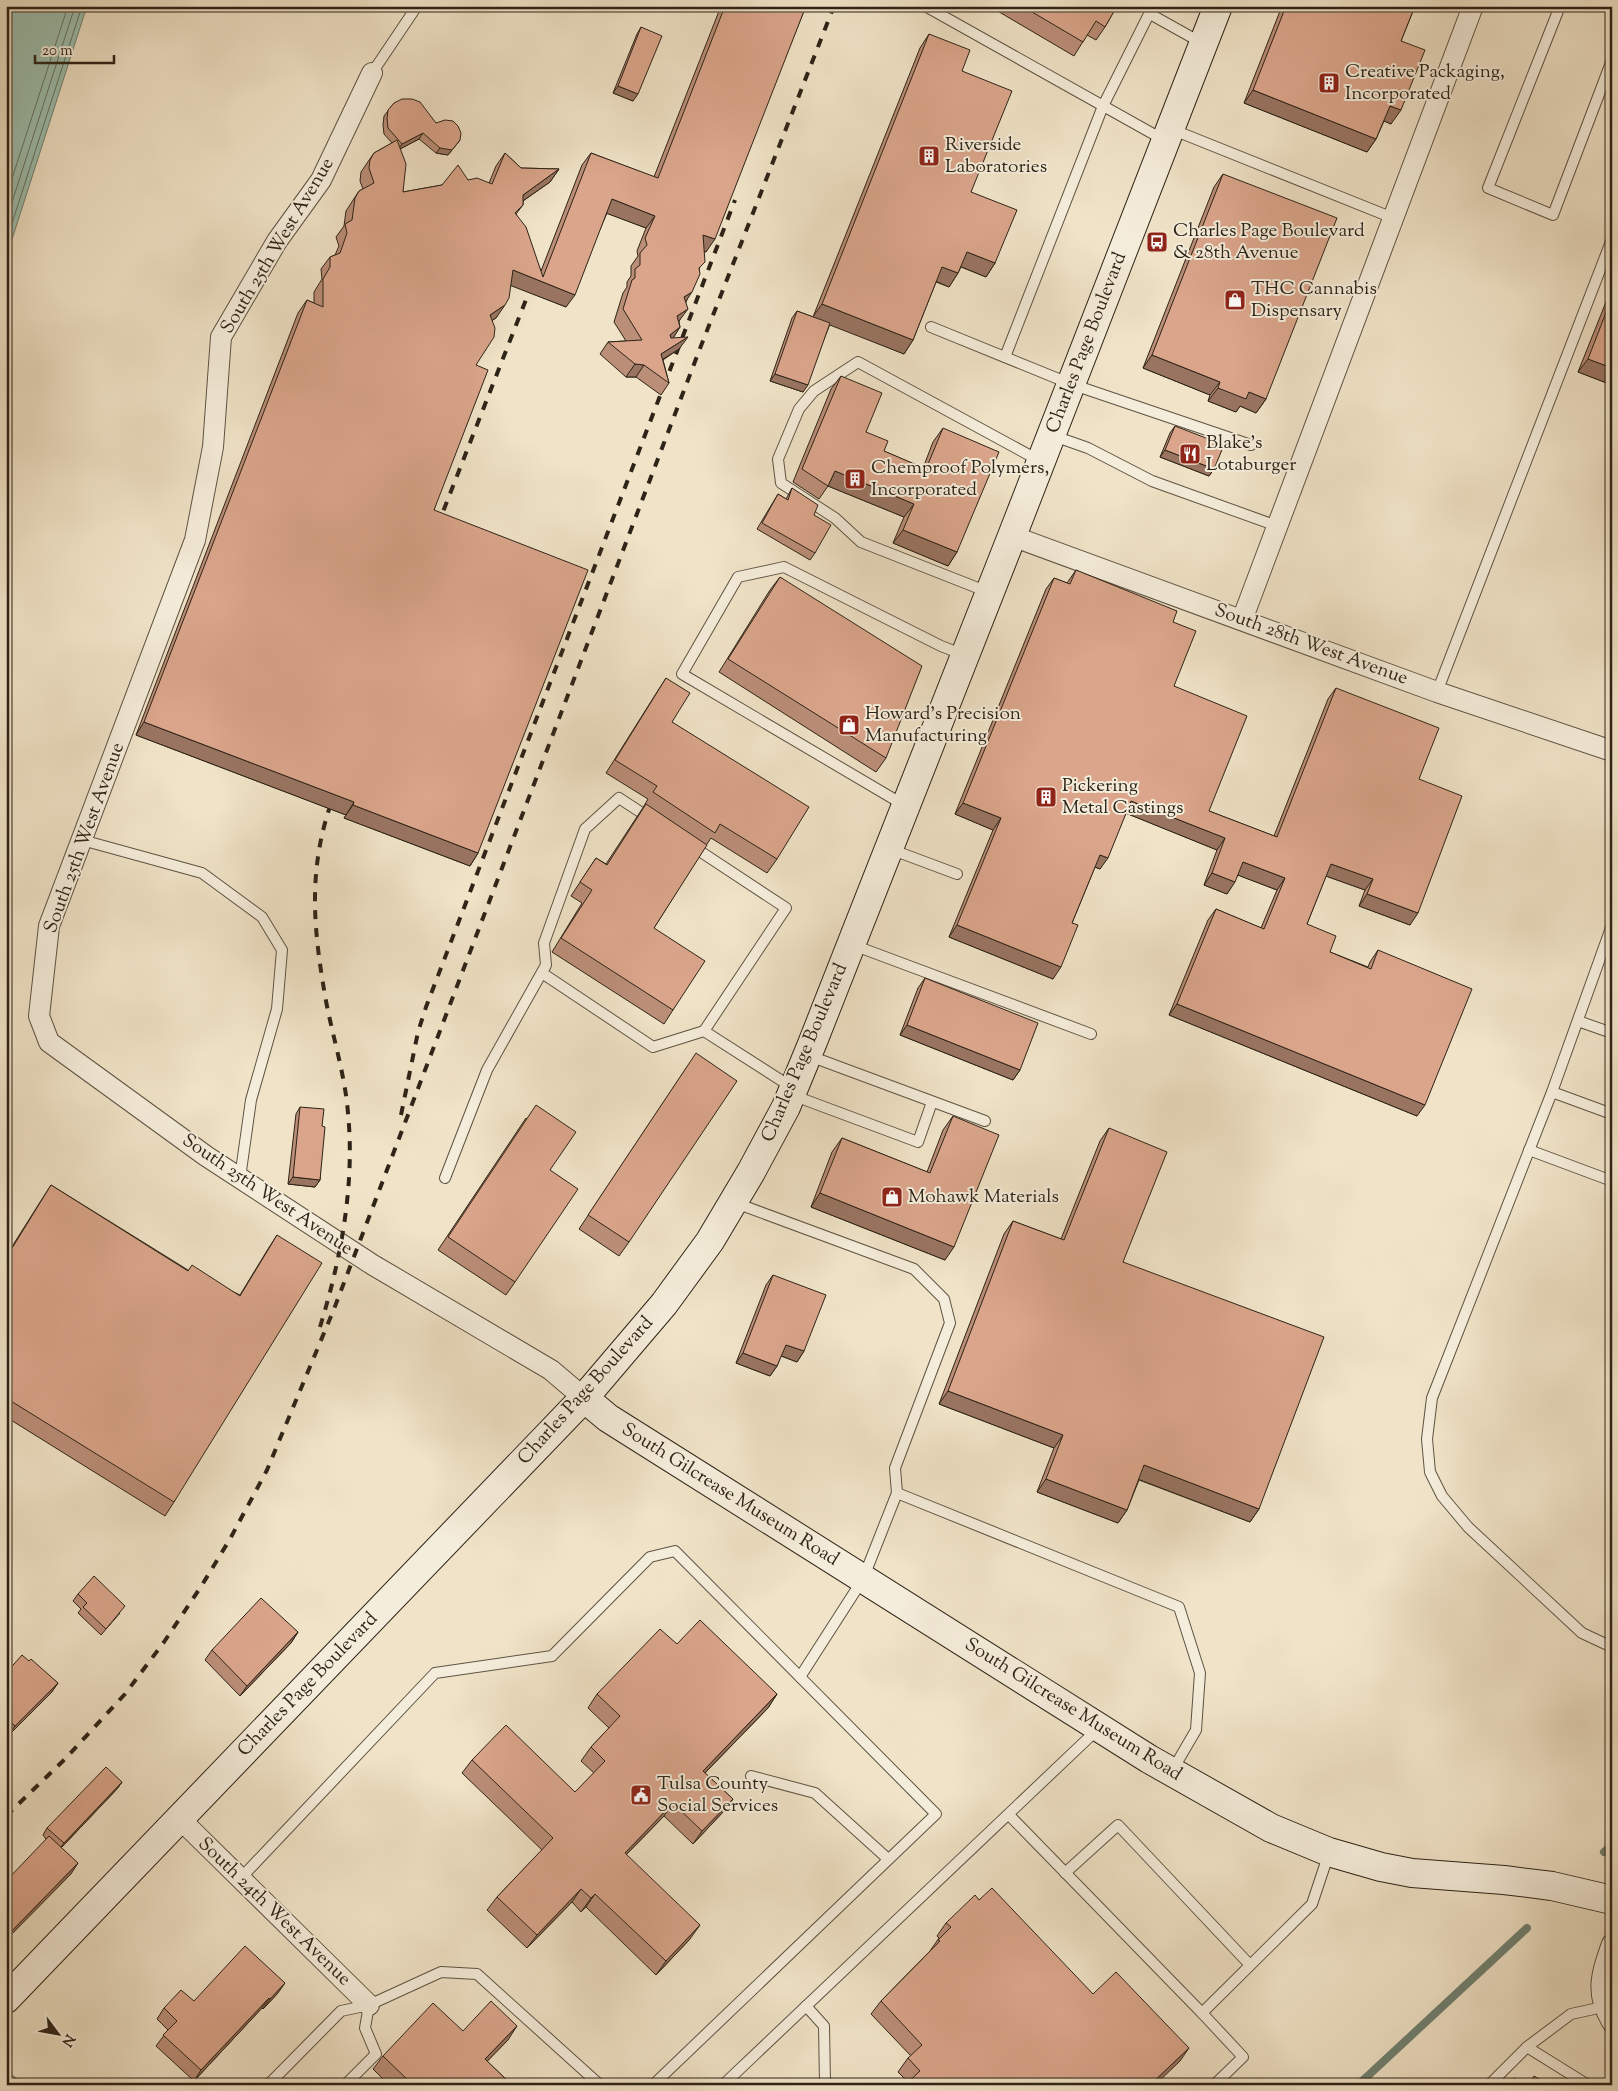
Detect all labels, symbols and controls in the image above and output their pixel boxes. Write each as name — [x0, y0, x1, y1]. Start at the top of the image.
scale bar — [35, 32, 114, 64]
text: 20 m — [42, 41, 73, 62]
place label: Creative Packaging, Incorporated — [1345, 59, 1505, 108]
building icon: Creative Packaging, Incorporated — [1317, 71, 1341, 95]
place label: Riverside Laboratories — [945, 132, 1047, 181]
building icon: Riverside Laboratories — [917, 144, 941, 168]
street label: South 25th West Avenue — [215, 153, 341, 339]
place label: Charles Page Boulevard & 28th Avenue — [1173, 218, 1365, 267]
bus stop icon: Charles Page Boulevard & 28th Avenue — [1145, 230, 1169, 254]
street label: Charles Page Boulevard — [1040, 248, 1134, 437]
place label: THC Cannabis Dispensary — [1251, 276, 1377, 325]
shop icon: THC Cannabis Dispensary — [1223, 288, 1247, 312]
place label: Blake's Lotaburger — [1206, 430, 1296, 479]
restaurant icon: Blake's Lotaburger — [1178, 442, 1202, 466]
place label: Chemproof Polymers, Incorporated — [871, 455, 1049, 504]
building icon: Chemproof Polymers, Incorporated — [843, 467, 867, 491]
street label: South 28th West Avenue — [1211, 597, 1412, 693]
place label: Howard's Precision Manufacturing — [865, 701, 1021, 750]
shop icon: Howard's Precision Manufacturing — [837, 713, 861, 737]
street label: South 25th West Avenue — [38, 739, 132, 937]
place label: Pickering Metal Castings — [1062, 773, 1184, 822]
building icon: Pickering Metal Castings — [1034, 785, 1058, 809]
street label: Charles Page Boulevard — [755, 959, 855, 1147]
street label: South 25th West Avenue — [176, 1128, 358, 1262]
place label: Mohawk Materials — [908, 1184, 1059, 1211]
shop icon: Mohawk Materials — [880, 1185, 904, 1209]
street label: Charles Page Boulevard — [512, 1311, 660, 1471]
street label: South Gilcrease Museum Road — [616, 1417, 844, 1573]
street label: Charles Page Boulevard — [232, 1606, 385, 1763]
street label: South Gilcrease Museum Road — [959, 1632, 1187, 1788]
place label: Tulsa County Social Services — [657, 1771, 778, 1820]
public building icon: Tulsa County Social Services — [629, 1783, 653, 1807]
street label: South 24th West Avenue — [191, 1831, 357, 1993]
north arrow — [32, 2008, 82, 2058]
text: N — [56, 2030, 79, 2050]

